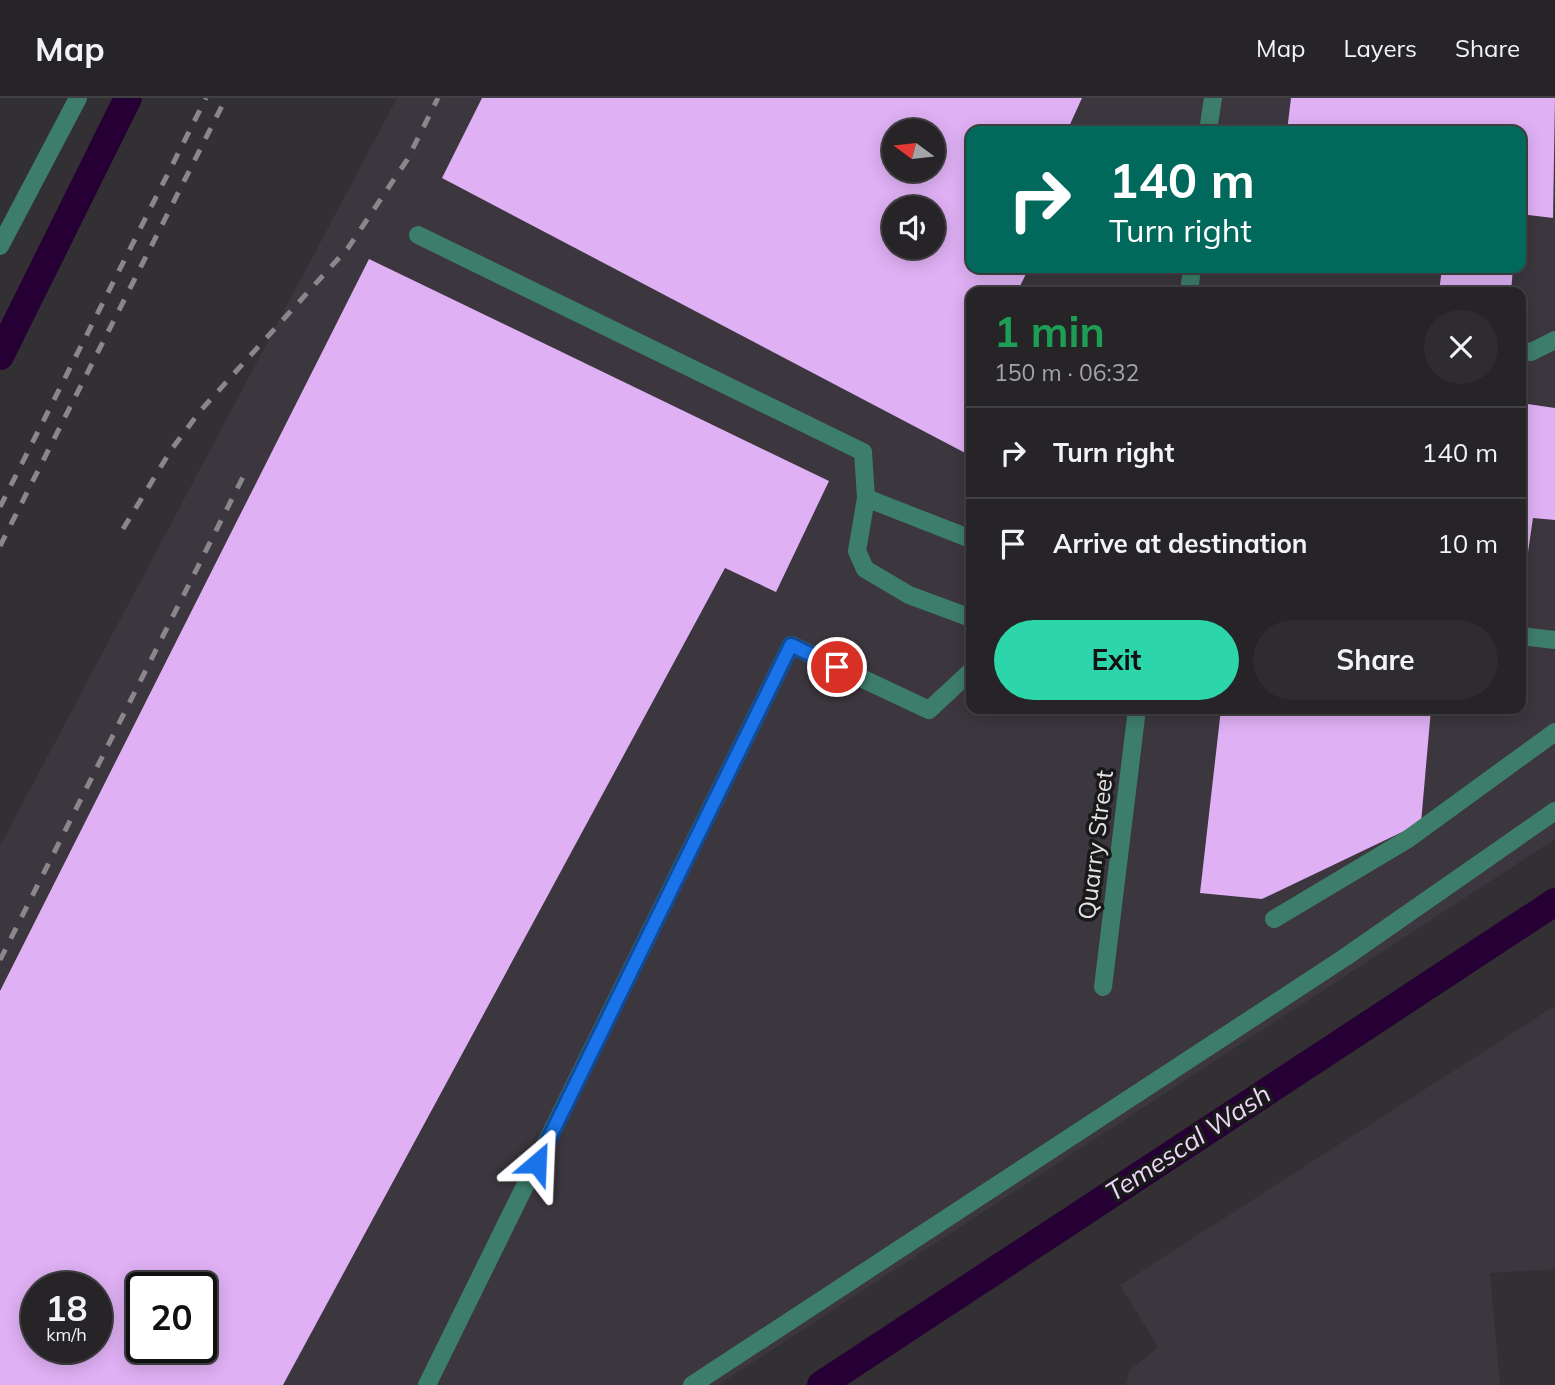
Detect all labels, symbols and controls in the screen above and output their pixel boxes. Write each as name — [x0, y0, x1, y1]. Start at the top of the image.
text: Map — [35, 28, 105, 69]
text: Map — [1256, 33, 1305, 63]
text: Layers — [1343, 33, 1417, 63]
text: Share — [1455, 33, 1520, 63]
north arrow — [882, 119, 945, 182]
map controls — [882, 119, 945, 259]
text: 140 m — [1109, 149, 1255, 210]
icon: right — [994, 154, 1085, 245]
button: sound — [882, 196, 945, 259]
text: Turn right — [1109, 210, 1252, 250]
text: 1 min — [994, 305, 1105, 358]
button: close — [1424, 310, 1498, 384]
text: 150 m · 06:32 — [994, 358, 1139, 387]
icon: right — [994, 434, 1032, 472]
text: Turn right — [1053, 436, 1174, 469]
text: 140 m — [1422, 436, 1498, 469]
icon: arrive — [994, 525, 1032, 563]
text: Arrive at destination — [1053, 527, 1308, 560]
text: 10 m — [1437, 527, 1498, 560]
button: Exit — [994, 620, 1239, 700]
button: Share — [1253, 620, 1498, 700]
pin — [807, 637, 867, 697]
icon: arrive — [818, 648, 856, 686]
street label: Quarry Street — [1071, 768, 1119, 921]
water label: Temescal Wash — [1099, 1077, 1276, 1208]
position arrow — [500, 1126, 574, 1200]
speed limit sign: 20 — [126, 1272, 217, 1363]
text: 18 — [45, 1286, 88, 1330]
text: km/h — [46, 1323, 87, 1346]

